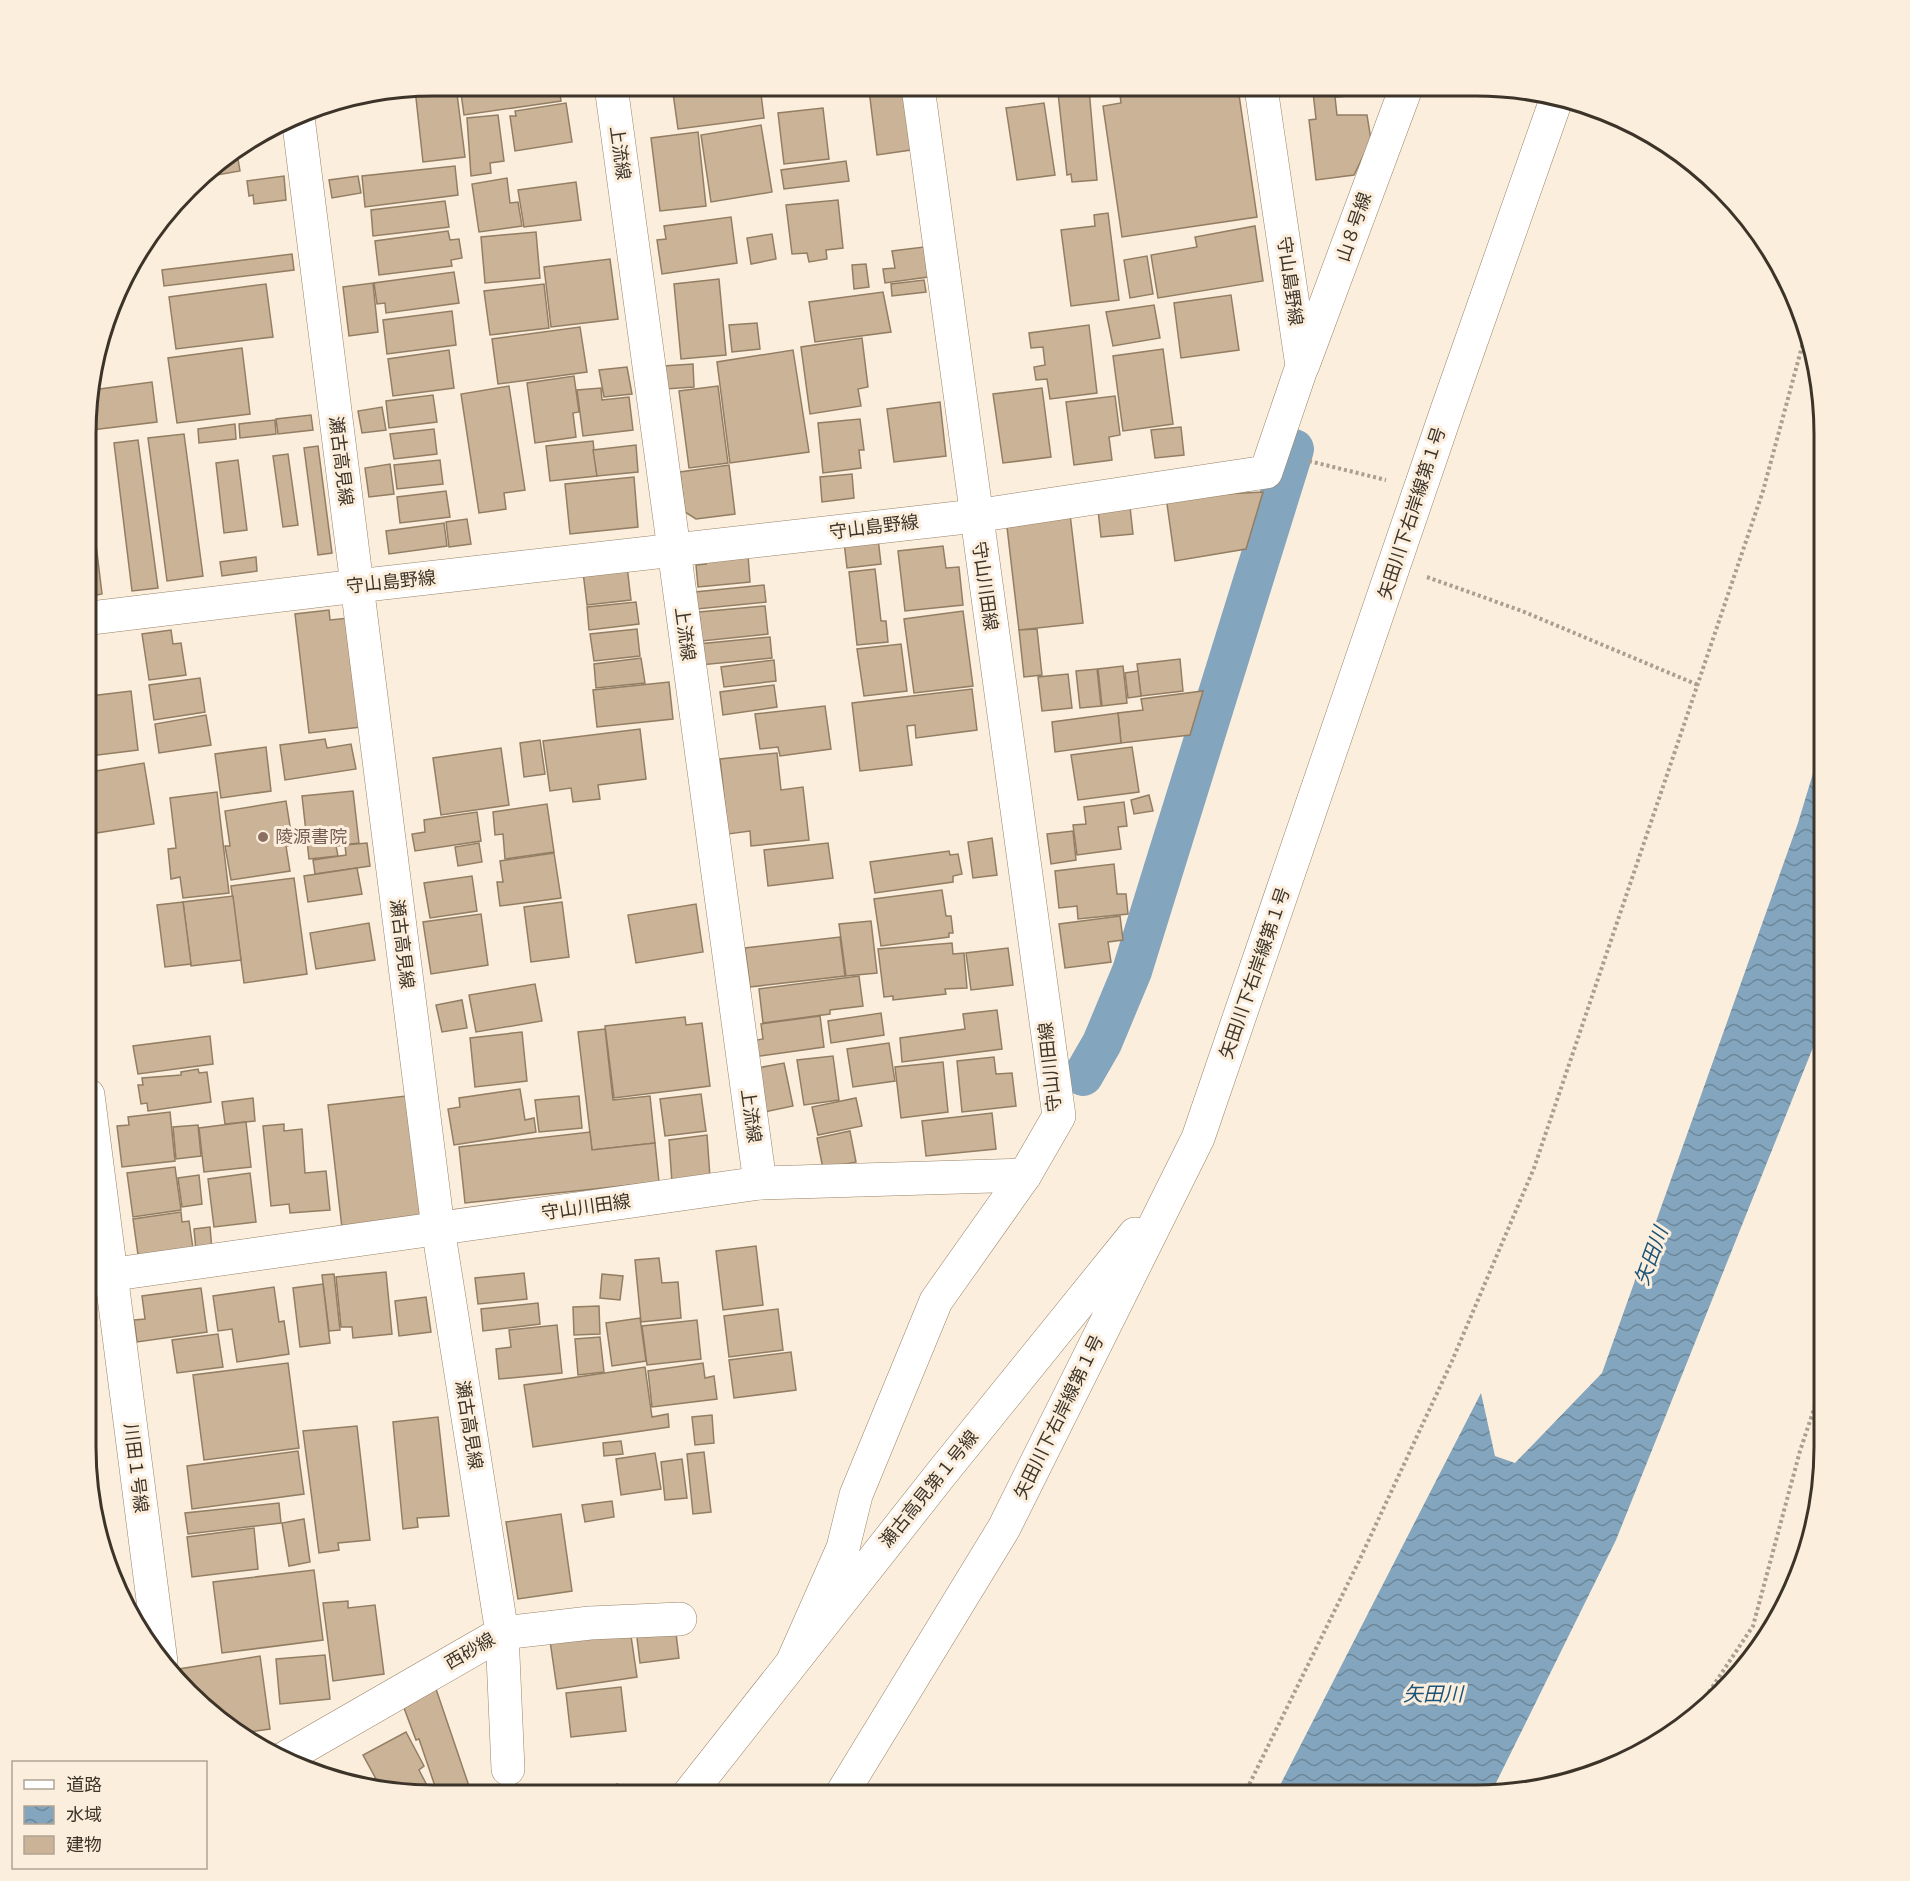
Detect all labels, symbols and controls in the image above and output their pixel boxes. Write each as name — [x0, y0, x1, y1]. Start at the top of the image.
street label: 上流線 — [605, 125, 636, 181]
street label: 山８号線 — [1331, 189, 1376, 265]
street label: 守山島野線 — [1273, 235, 1308, 327]
street label: 瀬古高見線 — [325, 415, 358, 507]
street label: 矢田川下右岸線第１号 — [1373, 424, 1450, 602]
street label: 守山島野線 — [828, 510, 920, 543]
street label: 守山川田線 — [968, 540, 1003, 632]
street label: 守山島野線 — [345, 565, 437, 598]
street label: 上流線 — [670, 606, 701, 662]
place label: 陵源書院 — [275, 825, 347, 848]
marker: 陵源書院 — [256, 830, 270, 844]
street label: 矢田川下右岸線第１号 — [1214, 884, 1295, 1062]
street label: 瀬古高見線 — [386, 898, 419, 990]
street label: 守山川田線 — [1033, 1021, 1066, 1113]
street label: 上流線 — [736, 1088, 767, 1144]
street label: 守山川田線 — [540, 1189, 632, 1224]
water label: 矢田川 — [1629, 1221, 1673, 1288]
street label: 矢田川下右岸線第１号 — [1009, 1331, 1108, 1503]
street label: 瀬古高見線 — [451, 1379, 488, 1471]
street label: 川田１号線 — [120, 1422, 153, 1514]
street label: 瀬古高見第１号線 — [874, 1425, 983, 1552]
street label: 西砂線 — [441, 1627, 499, 1674]
water label: 矢田川 — [1403, 1681, 1465, 1706]
legend — [12, 1761, 207, 1869]
text: 道路 — [66, 1773, 102, 1796]
text: 水域 — [66, 1803, 102, 1826]
text: 建物 — [66, 1833, 102, 1856]

